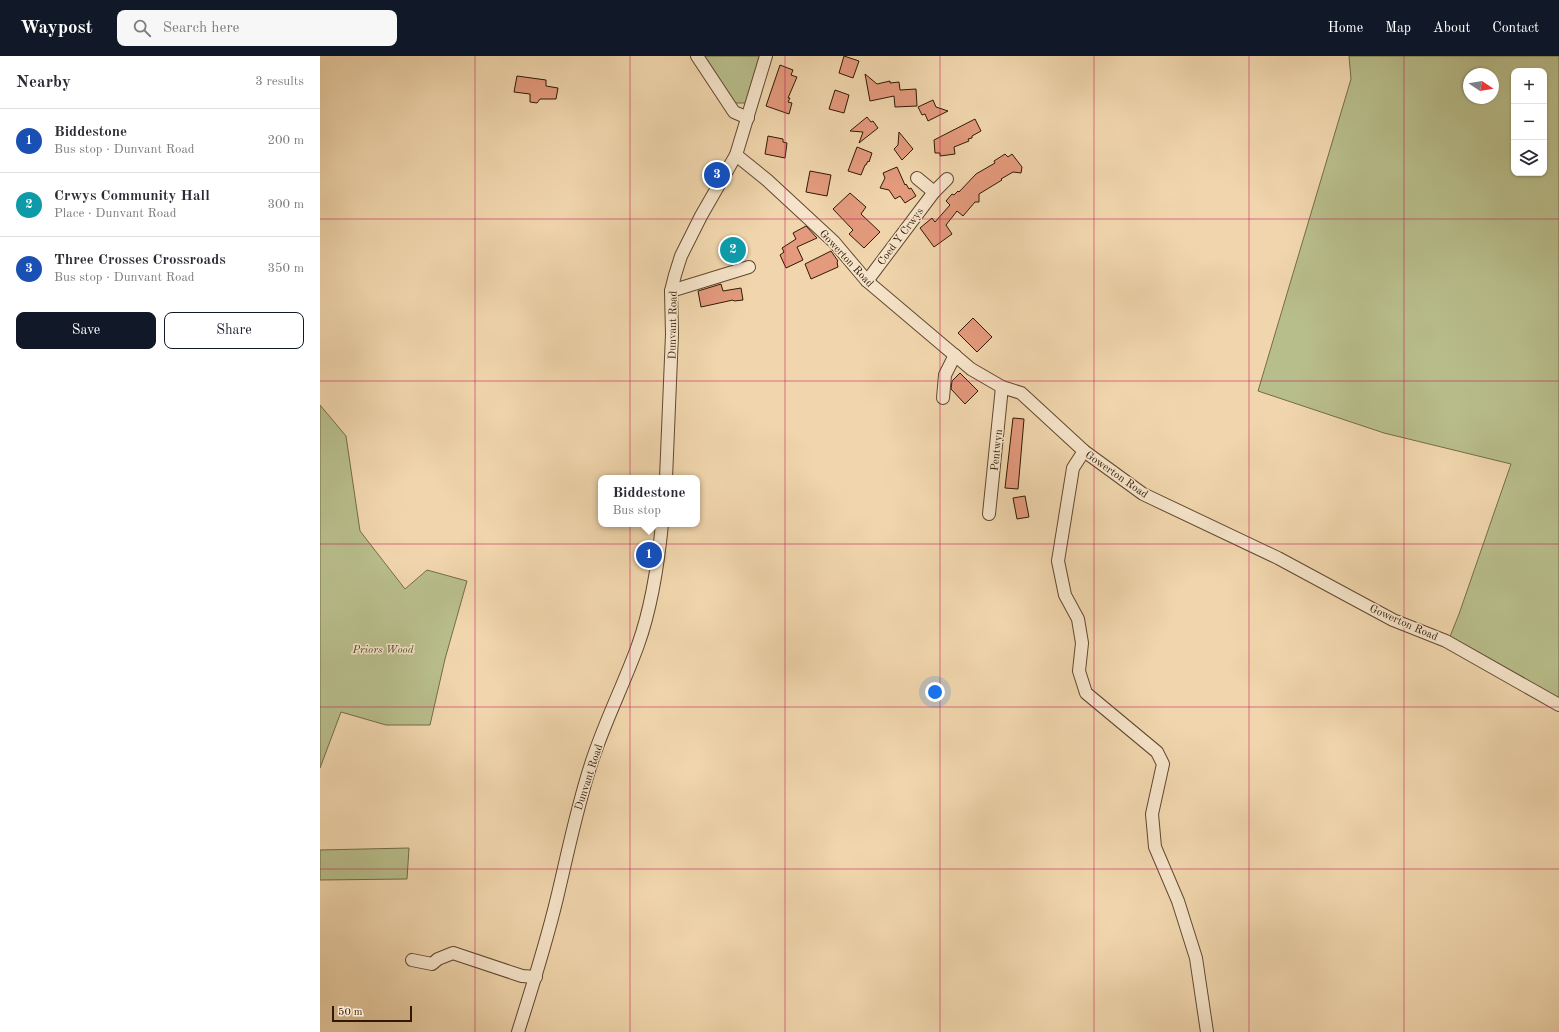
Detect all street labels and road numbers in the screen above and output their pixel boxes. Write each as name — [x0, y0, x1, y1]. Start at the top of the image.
street label: Coed Y Crwys — [876, 206, 926, 268]
street label: Gowerton Road — [817, 228, 875, 290]
street label: Dunvant Road — [667, 290, 680, 359]
street label: Pentwyn — [990, 429, 1005, 472]
street label: Gowerton Road — [1083, 450, 1150, 501]
street label: Gowerton Road — [1368, 603, 1439, 643]
street label: Dunvant Road — [574, 743, 605, 812]

